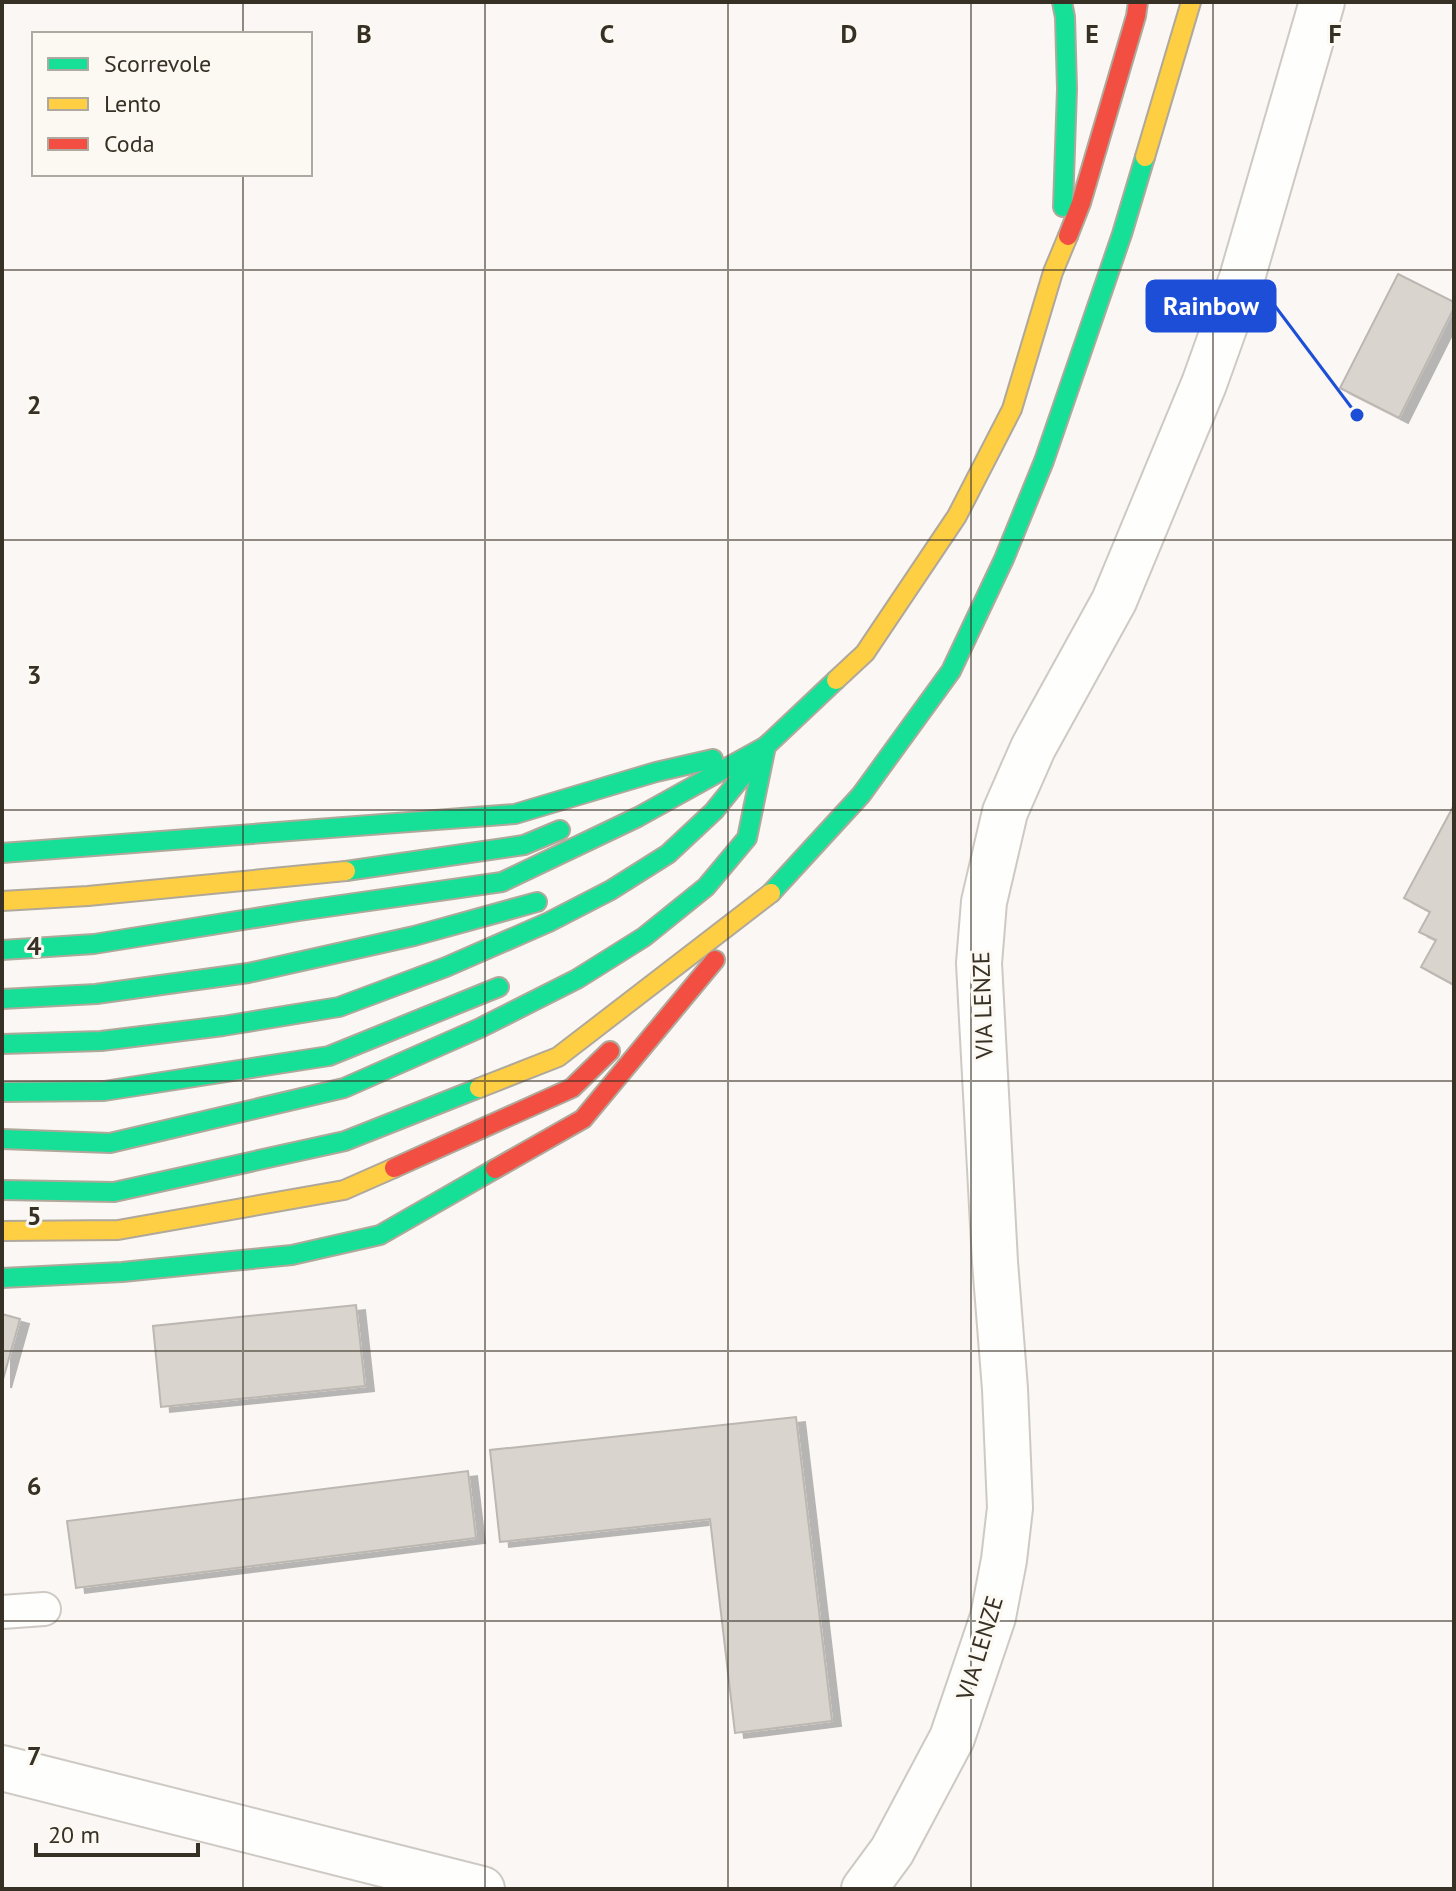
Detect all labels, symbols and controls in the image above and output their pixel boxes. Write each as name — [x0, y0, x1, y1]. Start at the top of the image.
text: B — [356, 17, 372, 50]
text: C — [600, 17, 614, 50]
text: D — [841, 17, 857, 50]
text: E — [1085, 17, 1099, 50]
text: F — [1328, 17, 1342, 50]
legend — [32, 32, 312, 176]
text: Scorrevole — [104, 48, 211, 79]
text: Lento — [104, 88, 161, 119]
text: Coda — [104, 128, 155, 159]
callout: Rainbow — [1147, 281, 1275, 331]
text: Rainbow — [1163, 289, 1259, 322]
text: 2 — [27, 388, 41, 421]
text: 3 — [27, 658, 41, 691]
text: 4 — [27, 929, 42, 962]
street label: VIA LENZE — [965, 951, 1000, 1060]
text: 5 — [27, 1199, 41, 1232]
text: 6 — [27, 1469, 41, 1502]
street label: VIA LENZE — [949, 1592, 1010, 1705]
text: 7 — [27, 1739, 41, 1772]
scale bar — [36, 1807, 198, 1857]
text: 20 m — [48, 1819, 100, 1850]

